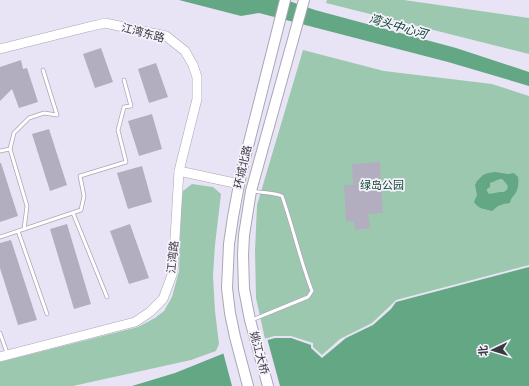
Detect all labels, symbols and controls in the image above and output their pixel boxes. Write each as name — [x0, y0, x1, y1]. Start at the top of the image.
water label: 湾头中心河 — [367, 12, 431, 43]
street label: 江湾东路 — [120, 21, 166, 45]
street label: 环城北路 — [232, 144, 254, 190]
park label: 绿岛公园 — [360, 179, 404, 192]
street label: 江湾路 — [165, 240, 181, 274]
street label: 姚江大桥 — [247, 330, 271, 376]
north arrow — [473, 330, 513, 370]
text: 北 — [477, 345, 490, 357]

